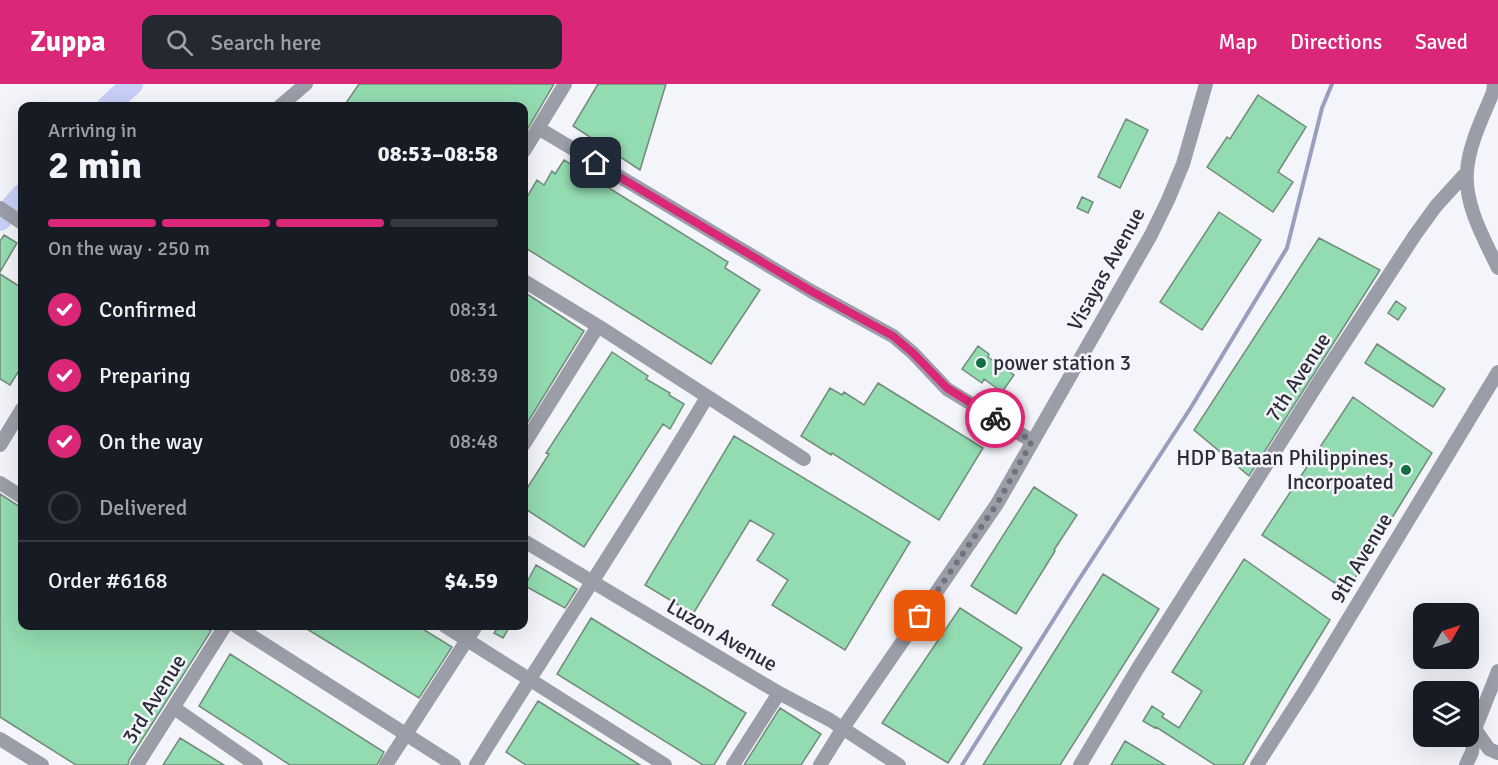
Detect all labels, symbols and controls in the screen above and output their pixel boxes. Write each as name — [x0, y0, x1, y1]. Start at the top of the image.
search box — [142, 15, 562, 69]
text: Zuppa — [30, 25, 106, 59]
icon: search — [163, 26, 196, 59]
text: Search here — [211, 29, 322, 56]
text: Map — [1219, 29, 1257, 55]
text: Directions — [1290, 29, 1382, 55]
text: Saved — [1415, 29, 1468, 55]
text: Arriving in — [48, 118, 137, 143]
pin — [570, 137, 621, 188]
text: 08:53–08:58 — [378, 140, 498, 167]
text: 2 min — [48, 141, 142, 189]
icon: home — [579, 146, 612, 179]
street label: Visayas Avenue — [1061, 203, 1151, 335]
text: On the way · 250 m — [48, 236, 210, 261]
icon: check — [48, 293, 81, 326]
text: Confirmed — [99, 296, 197, 323]
text: 08:31 — [449, 297, 498, 322]
street label: 7th Avenue — [1260, 328, 1336, 426]
place label: power station 3 — [993, 350, 1131, 376]
marker: power station 3 — [974, 356, 988, 370]
icon: check — [48, 359, 81, 392]
text: Preparing — [99, 362, 191, 389]
text: 08:39 — [449, 363, 498, 388]
courier — [965, 388, 1025, 448]
icon: bike — [979, 402, 1012, 435]
icon: check — [48, 425, 81, 458]
text: On the way — [99, 428, 203, 455]
text: 08:48 — [449, 429, 498, 454]
place label: HDP Bataan Philippines, Incorpoated — [1176, 445, 1394, 495]
marker: HDP Bataan Philippines, Incorpoated — [1399, 463, 1413, 477]
text: Delivered — [99, 494, 187, 521]
street label: 9th Avenue — [1324, 508, 1398, 608]
text: Order #6168 — [48, 567, 168, 594]
text: $4.59 — [444, 567, 498, 594]
pin — [894, 590, 945, 641]
street label: Luzon Avenue — [662, 593, 782, 677]
icon: bag — [903, 599, 936, 632]
north arrow — [1413, 603, 1479, 669]
map controls — [1413, 603, 1479, 747]
street label: 3rd Avenue — [116, 650, 192, 748]
button: layers — [1413, 681, 1479, 747]

